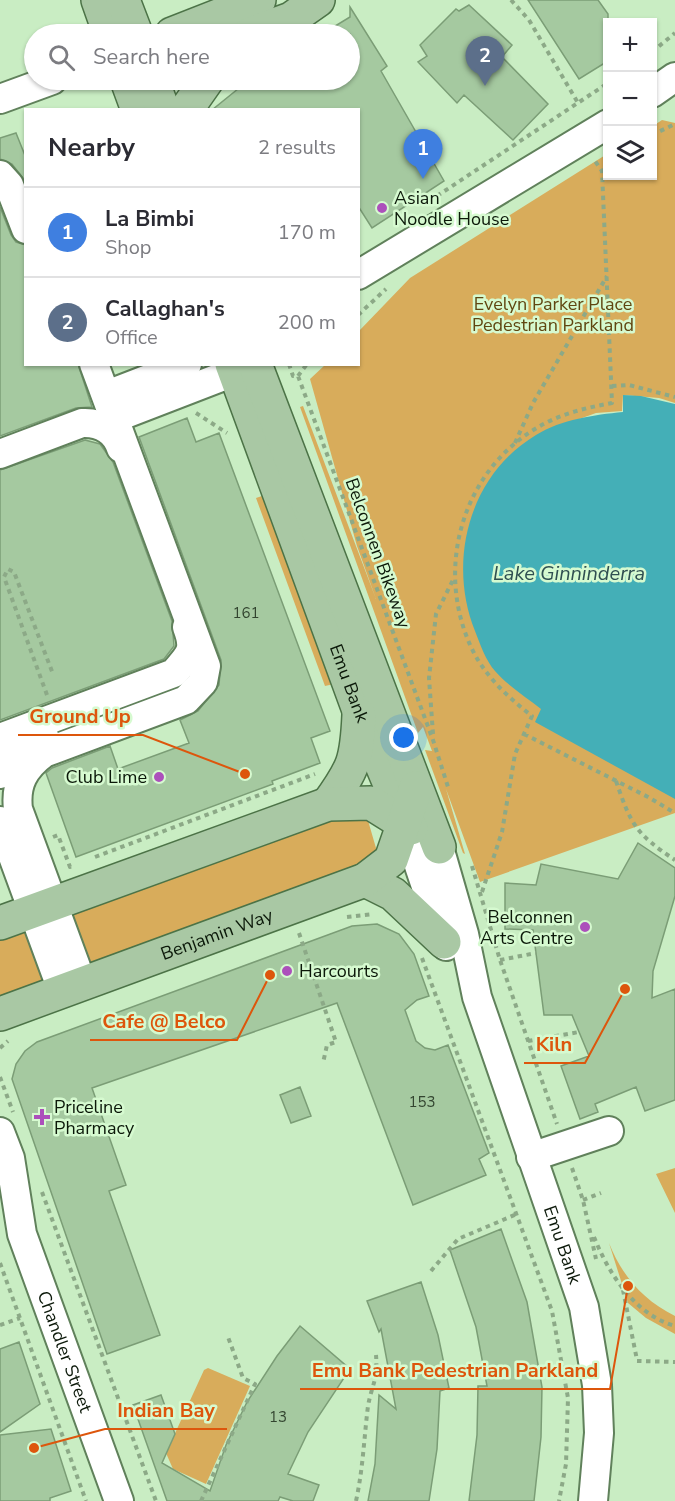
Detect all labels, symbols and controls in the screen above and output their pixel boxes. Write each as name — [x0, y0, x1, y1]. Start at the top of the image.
map controls — [603, 18, 657, 180]
button: + — [603, 18, 657, 72]
search box — [24, 24, 360, 90]
pin: 2 — [466, 36, 504, 86]
icon: search — [45, 41, 78, 74]
text: Search here — [93, 42, 210, 72]
button: − — [603, 72, 657, 126]
button: layers — [603, 126, 657, 180]
text: Nearby — [48, 130, 135, 165]
pin: 1 — [404, 130, 442, 179]
text: 2 results — [258, 134, 336, 161]
place label: Asian Noodle House — [394, 186, 509, 231]
marker: Asian Noodle House — [375, 201, 389, 215]
text: La Bimbi — [105, 204, 194, 234]
text: 1 — [62, 219, 74, 246]
text: 170 m — [278, 219, 336, 246]
text: Shop — [105, 234, 151, 261]
park label: Evelyn Parker Place Pedestrian Parkland — [472, 292, 634, 337]
text: Callaghan's — [105, 294, 225, 324]
text: 2 — [62, 309, 74, 336]
text: 200 m — [278, 309, 336, 336]
text: Office — [105, 324, 158, 351]
street label: Belconnen Bikeway — [340, 475, 417, 632]
water label: Lake Ginninderra — [493, 560, 645, 587]
house number: 161 — [232, 603, 260, 623]
street label: Emu Bank — [324, 641, 375, 727]
callout: Ground Up — [18, 697, 143, 735]
text: Ground Up — [29, 703, 131, 730]
your location — [389, 723, 418, 752]
place label: Club Lime — [65, 765, 147, 789]
marker: Club Lime — [152, 770, 166, 784]
street label: Benjamin Way — [157, 903, 277, 966]
place label: Belconnen Arts Centre — [480, 905, 573, 950]
marker: Belconnen Arts Centre — [578, 920, 592, 934]
place label: Harcourts — [299, 959, 379, 983]
marker: Harcourts — [280, 964, 294, 978]
callout: Cafe @ Belco — [90, 1002, 237, 1040]
text: Cafe @ Belco — [102, 1008, 226, 1035]
callout: Kiln — [524, 1025, 585, 1063]
text: Kiln — [536, 1031, 572, 1058]
house number: 153 — [408, 1092, 436, 1112]
place label: Priceline Pharmacy — [54, 1095, 135, 1140]
marker: Priceline Pharmacy — [35, 1110, 49, 1124]
street label: Emu Bank — [538, 1202, 588, 1288]
street label: Chandler Street — [32, 1288, 98, 1416]
callout: Emu Bank Pedestrian Parkland — [300, 1351, 610, 1389]
text: Emu Bank Pedestrian Parkland — [312, 1357, 598, 1384]
callout: Indian Bay — [105, 1391, 227, 1429]
text: Indian Bay — [117, 1397, 215, 1424]
house number: 13 — [269, 1407, 287, 1427]

